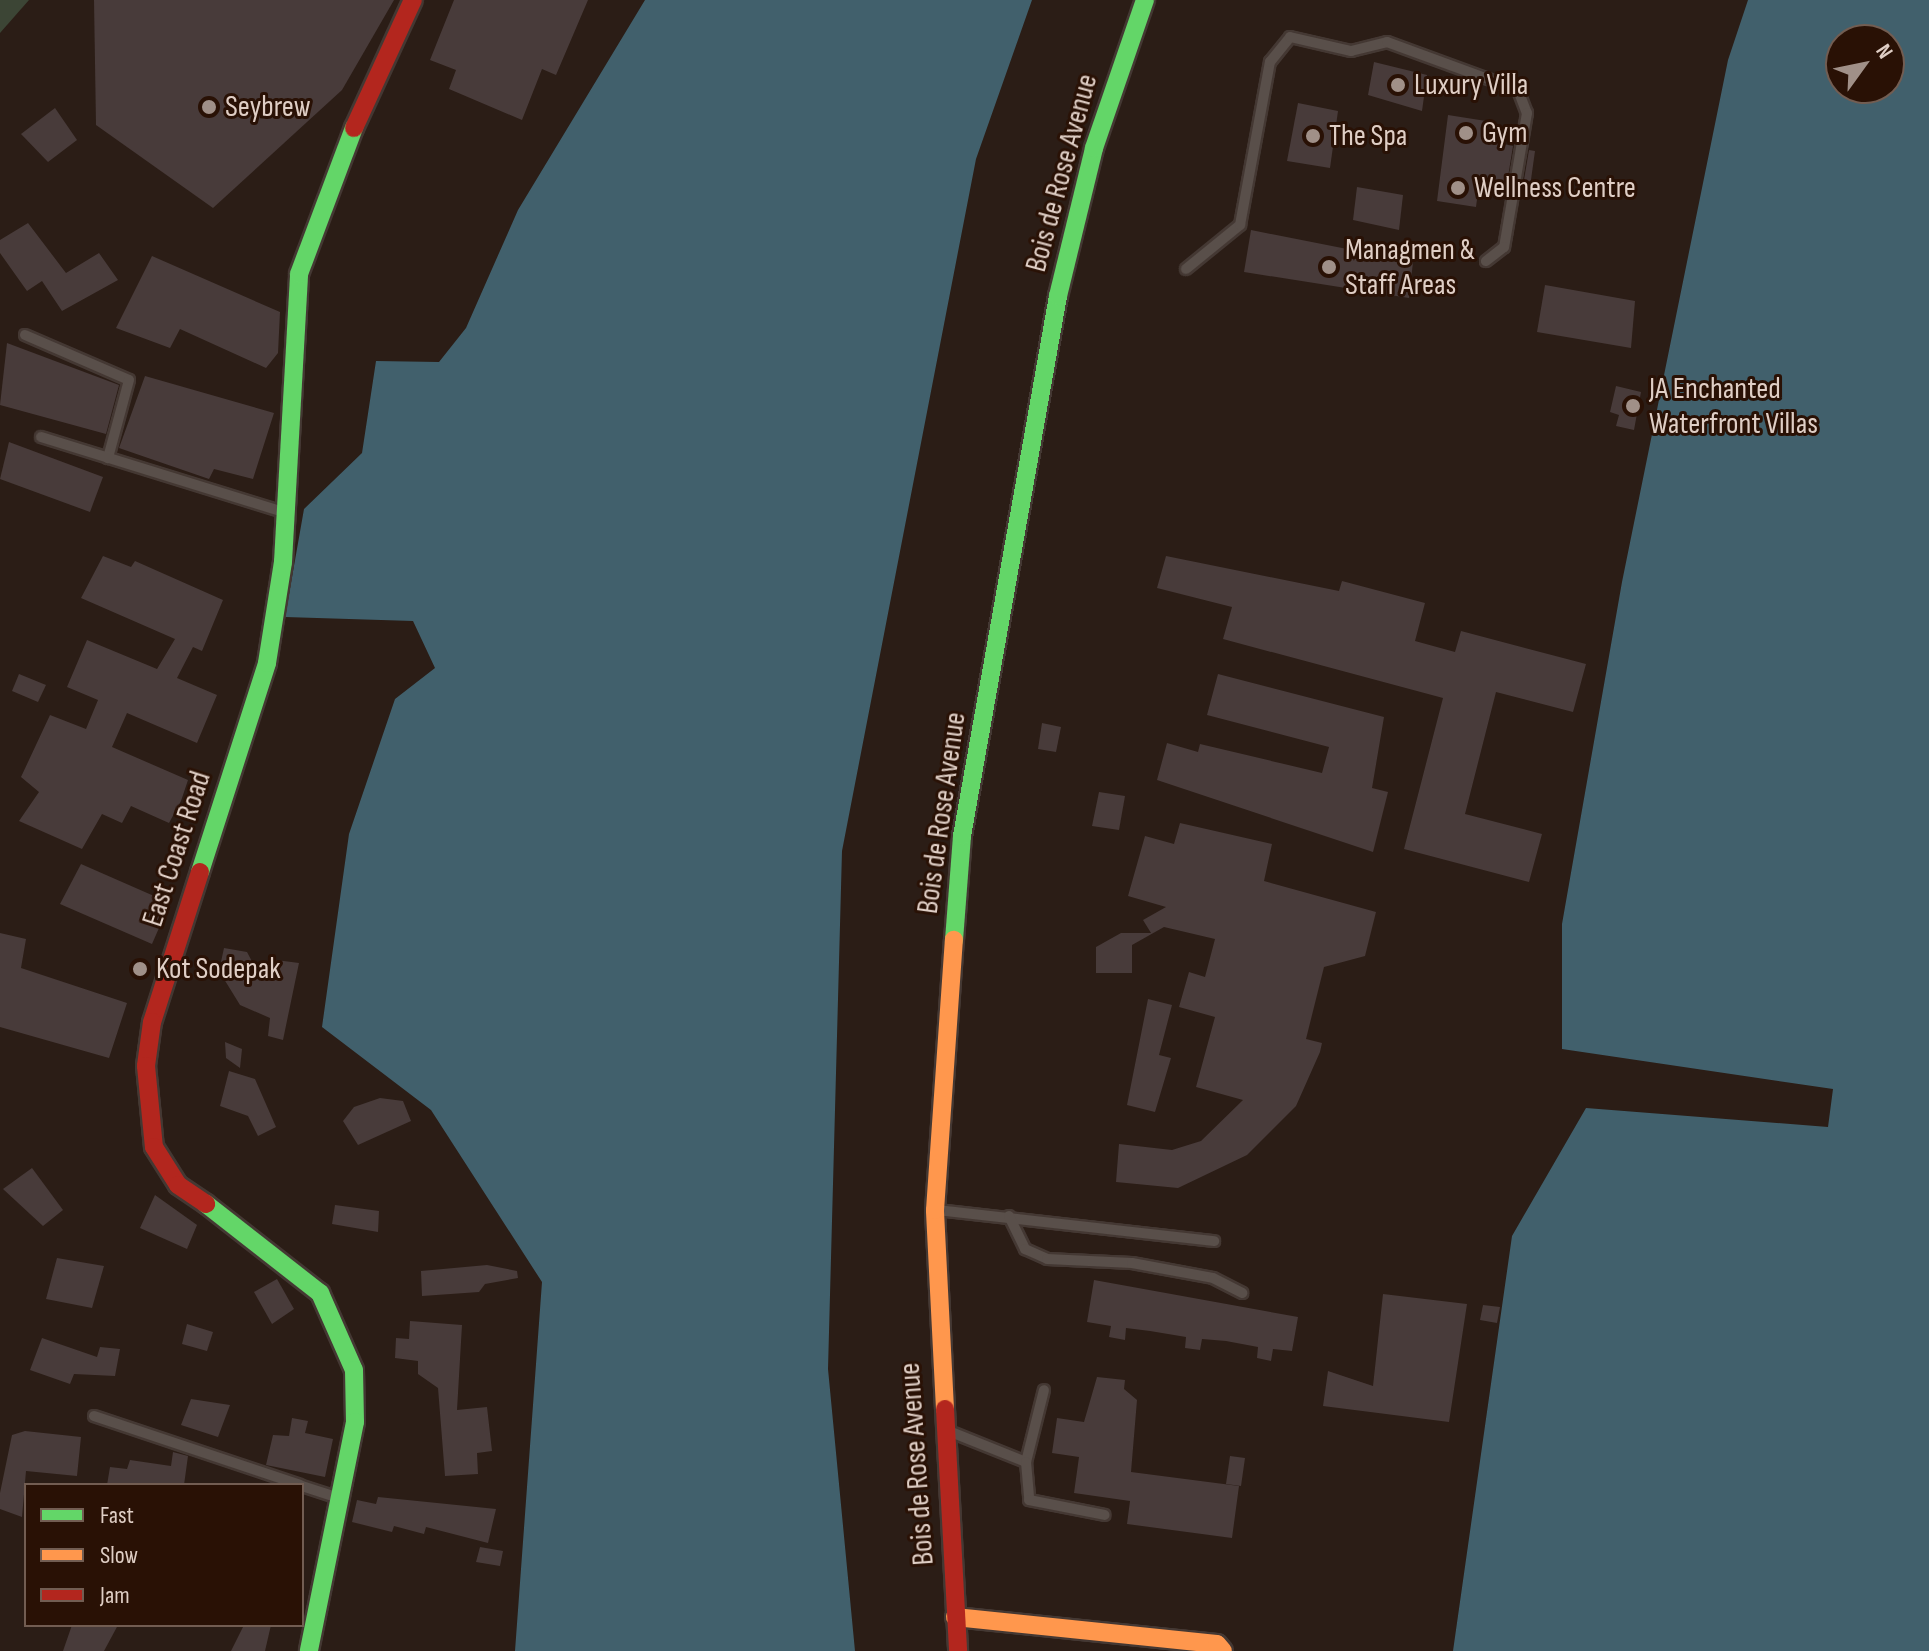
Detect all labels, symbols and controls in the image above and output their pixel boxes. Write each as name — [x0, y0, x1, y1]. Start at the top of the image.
north arrow — [1825, 24, 1905, 104]
text: N — [1869, 39, 1898, 64]
place label: Luxury Villa — [1414, 67, 1528, 103]
street label: Bois de Rose Avenue — [1018, 70, 1106, 276]
marker: Luxury Villa — [1389, 76, 1407, 94]
place label: Seybrew — [225, 89, 311, 125]
marker: Seybrew — [200, 98, 218, 116]
place label: Gym — [1482, 115, 1527, 151]
place label: The Spa — [1329, 118, 1407, 154]
marker: Gym — [1457, 124, 1475, 142]
marker: The Spa — [1304, 127, 1322, 145]
place label: Wellness Centre — [1474, 170, 1636, 206]
marker: Wellness Centre — [1449, 179, 1467, 197]
place label: Managmen & Staff Areas — [1345, 232, 1475, 302]
marker: Managmen & Staff Areas — [1320, 258, 1338, 276]
place label: JA Enchanted Waterfront Villas — [1649, 371, 1818, 442]
marker: JA Enchanted Waterfront Villas — [1624, 397, 1642, 415]
street label: Bois de Rose Avenue — [910, 710, 974, 916]
street label: East Coast Road — [135, 767, 219, 931]
place label: Kot Sodepak — [156, 951, 281, 987]
marker: Kot Sodepak — [131, 960, 149, 978]
street label: Bois de Rose Avenue — [892, 1361, 942, 1567]
legend — [24, 1483, 304, 1627]
text: Fast — [100, 1501, 134, 1530]
text: Slow — [100, 1541, 138, 1570]
text: Jam — [100, 1581, 130, 1610]

